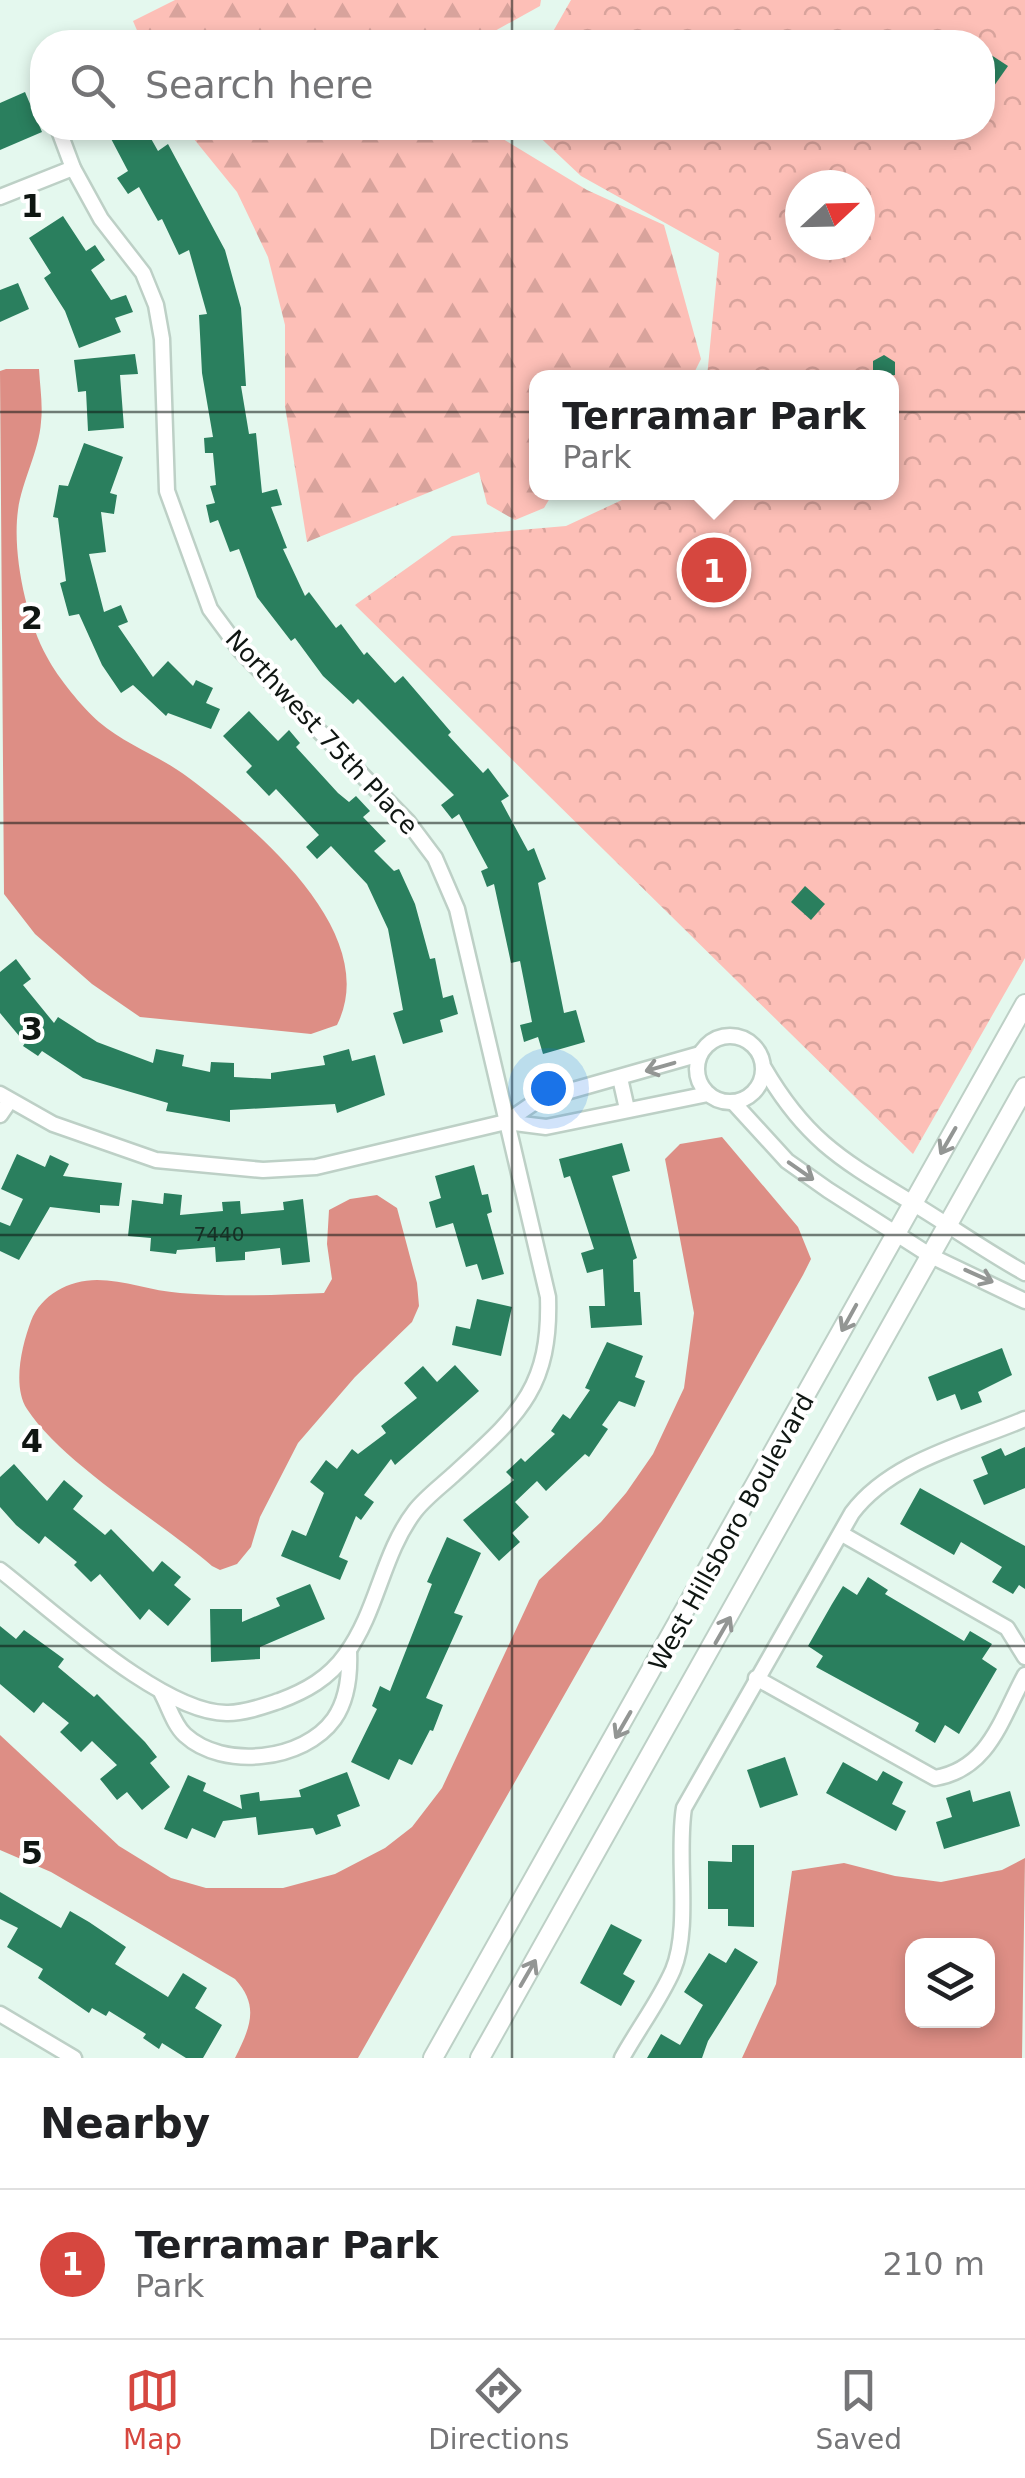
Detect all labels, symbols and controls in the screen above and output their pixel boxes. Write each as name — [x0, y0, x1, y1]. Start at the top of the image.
search box — [30, 30, 995, 140]
icon: search — [65, 58, 120, 113]
text: Search here — [145, 63, 373, 107]
north arrow — [785, 170, 875, 260]
text: 1 — [21, 187, 43, 225]
popup — [529, 370, 899, 500]
text: Terramar Park — [562, 394, 866, 438]
text: Park — [562, 438, 631, 476]
pin: 1 — [682, 532, 746, 608]
text: 2 — [21, 599, 43, 637]
street label: Northwest 75th Place — [220, 624, 424, 840]
text: 3 — [21, 1010, 43, 1048]
one-way arrow — [645, 1059, 676, 1077]
your location — [523, 1063, 574, 1114]
one-way arrow — [938, 1126, 958, 1154]
one-way arrow — [787, 1160, 815, 1181]
house number: 7440 — [194, 1222, 244, 1246]
one-way arrow — [963, 1268, 993, 1287]
one-way arrow — [838, 1303, 858, 1332]
street label: West Hillsboro Boulevard — [643, 1388, 820, 1676]
text: 4 — [21, 1422, 43, 1460]
one-way arrow — [713, 1615, 733, 1645]
one-way arrow — [613, 1710, 633, 1739]
text: 5 — [21, 1834, 43, 1872]
map controls — [905, 1938, 995, 2028]
button: layers — [905, 1938, 995, 2028]
one-way arrow — [518, 1959, 538, 1988]
text: Nearby — [40, 2099, 210, 2148]
text: Terramar Park — [135, 2223, 438, 2267]
text: 1 — [61, 2245, 84, 2283]
text: 210 m — [883, 2245, 985, 2283]
text: Park — [135, 2267, 204, 2305]
tab: Map — [123, 2363, 182, 2456]
tab: Directions — [428, 2363, 569, 2456]
tab: Saved — [815, 2363, 902, 2456]

